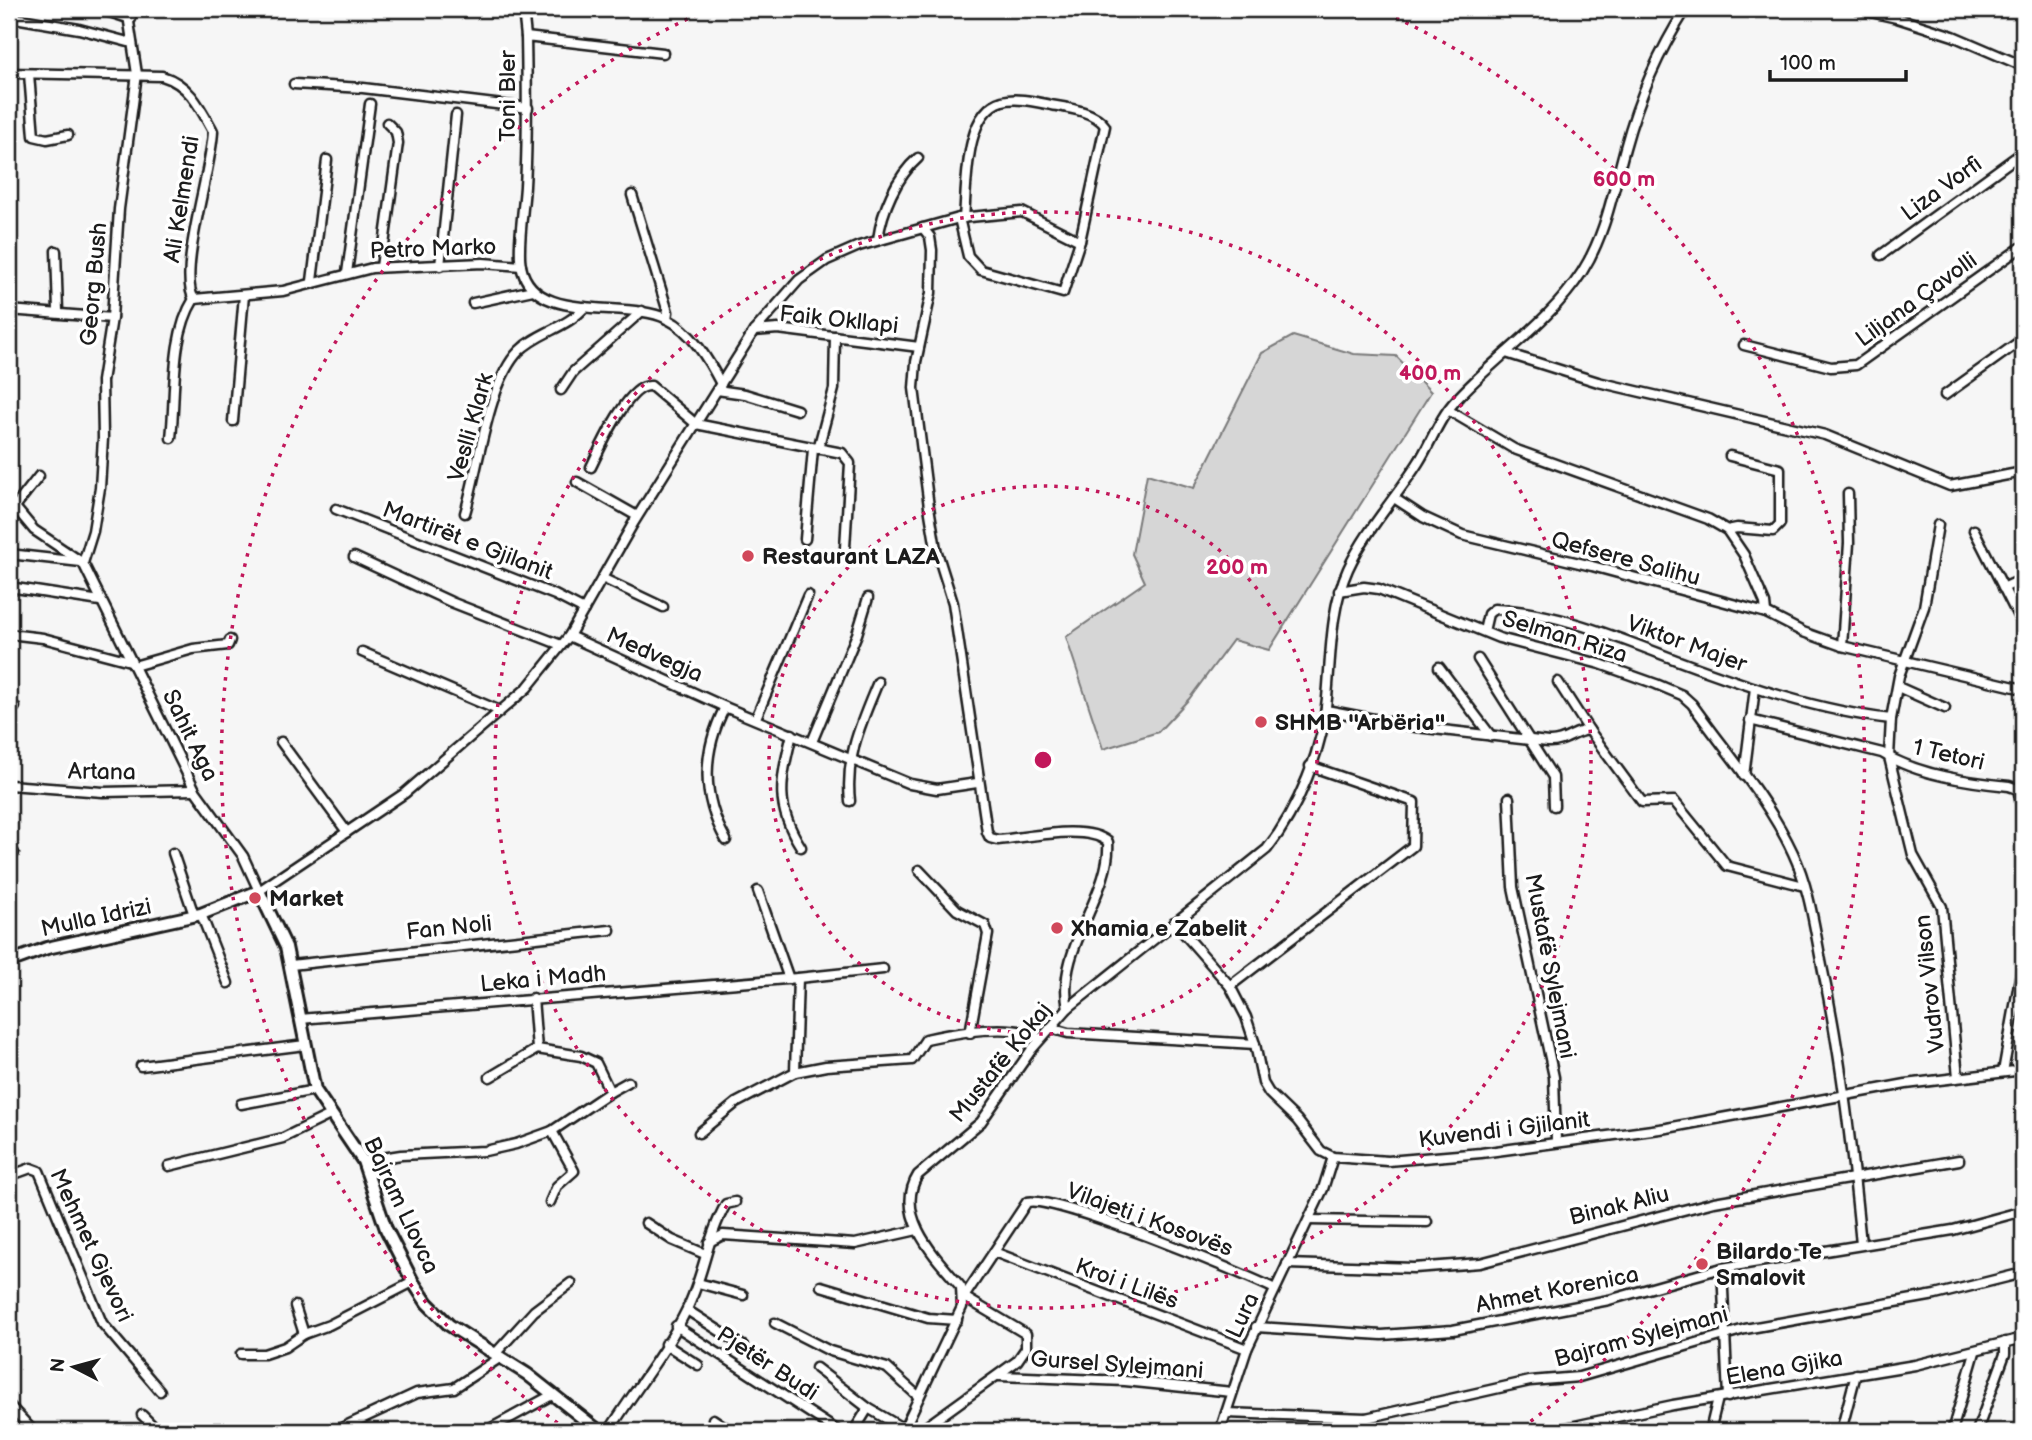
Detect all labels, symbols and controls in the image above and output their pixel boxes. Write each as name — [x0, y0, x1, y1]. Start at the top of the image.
scale bar — [1770, 38, 1906, 82]
street label: Toni Bler — [494, 49, 522, 142]
text: 100 m — [1780, 51, 1836, 76]
street label: Ali Kelmendi — [158, 134, 206, 265]
street label: Liza Vorfi — [1896, 150, 1987, 227]
text: 600 m — [1593, 167, 1655, 192]
street label: Georg Bush — [75, 221, 113, 347]
street label: Petro Marko — [369, 233, 497, 265]
street label: Liljana Çavolli — [1850, 246, 1983, 353]
street label: Faik Okllapi — [778, 300, 900, 340]
text: 400 m — [1399, 361, 1461, 386]
street label: Veslli Klark — [442, 369, 500, 485]
street label: Martirët e Gjilanit — [379, 496, 557, 586]
street label: Qefsere Salihu — [1548, 526, 1703, 592]
place label: Restaurant LAZA — [762, 543, 941, 571]
marker: Restaurant LAZA — [740, 548, 756, 564]
text: 200 m — [1206, 555, 1268, 580]
street label: Selman Riza — [1499, 605, 1631, 669]
street label: Viktor Majer — [1623, 609, 1751, 679]
street label: Medvegja — [602, 621, 707, 689]
street label: Sahit Aga — [156, 685, 224, 786]
place label: SHMB ''Arbëria'' — [1275, 709, 1445, 737]
marker: SHMB ''Arbëria'' — [1253, 714, 1269, 730]
street label: 1 Tetori — [1910, 733, 1987, 777]
centre of rings — [1031, 748, 1055, 772]
street label: Artana — [68, 757, 136, 787]
street label: Mustafë Sylejmani — [1518, 871, 1582, 1061]
place label: Market — [269, 885, 344, 913]
marker: Market — [247, 890, 263, 906]
street label: Mulla Idrizi — [38, 893, 154, 943]
street label: Fan Noli — [405, 910, 493, 946]
street label: Vudrov Vilson — [1909, 913, 1951, 1054]
place label: Xhamia e Zabelit — [1071, 915, 1248, 943]
marker: Xhamia e Zabelit — [1049, 920, 1065, 936]
street label: Leka i Madh — [479, 960, 607, 998]
street label: Mustafë Kokaj — [944, 997, 1058, 1128]
street label: Kuvendi i Gjilanit — [1417, 1106, 1591, 1154]
street label: Bajram Llovca — [357, 1133, 445, 1278]
street label: Mehmet Gjevori — [43, 1164, 139, 1327]
street label: Vilajeti i Kosovës — [1063, 1177, 1237, 1263]
street label: Binak Aliu — [1566, 1180, 1672, 1232]
place label: Bilardo Te Smalovit — [1716, 1238, 1822, 1292]
street label: Kroi i Lilës — [1071, 1252, 1182, 1316]
marker: Bilardo Te Smalovit — [1694, 1256, 1710, 1272]
street label: Ahmet Korenica — [1473, 1260, 1641, 1320]
street label: Lura — [1220, 1288, 1266, 1343]
street label: Bajram Sylejmani — [1551, 1300, 1731, 1374]
street label: Pjetër Budi — [711, 1321, 823, 1407]
north arrow — [38, 1332, 108, 1402]
street label: Elena Gjika — [1724, 1344, 1845, 1392]
street label: Gursel Sylejmani — [1030, 1345, 1204, 1385]
text: N — [46, 1357, 71, 1374]

